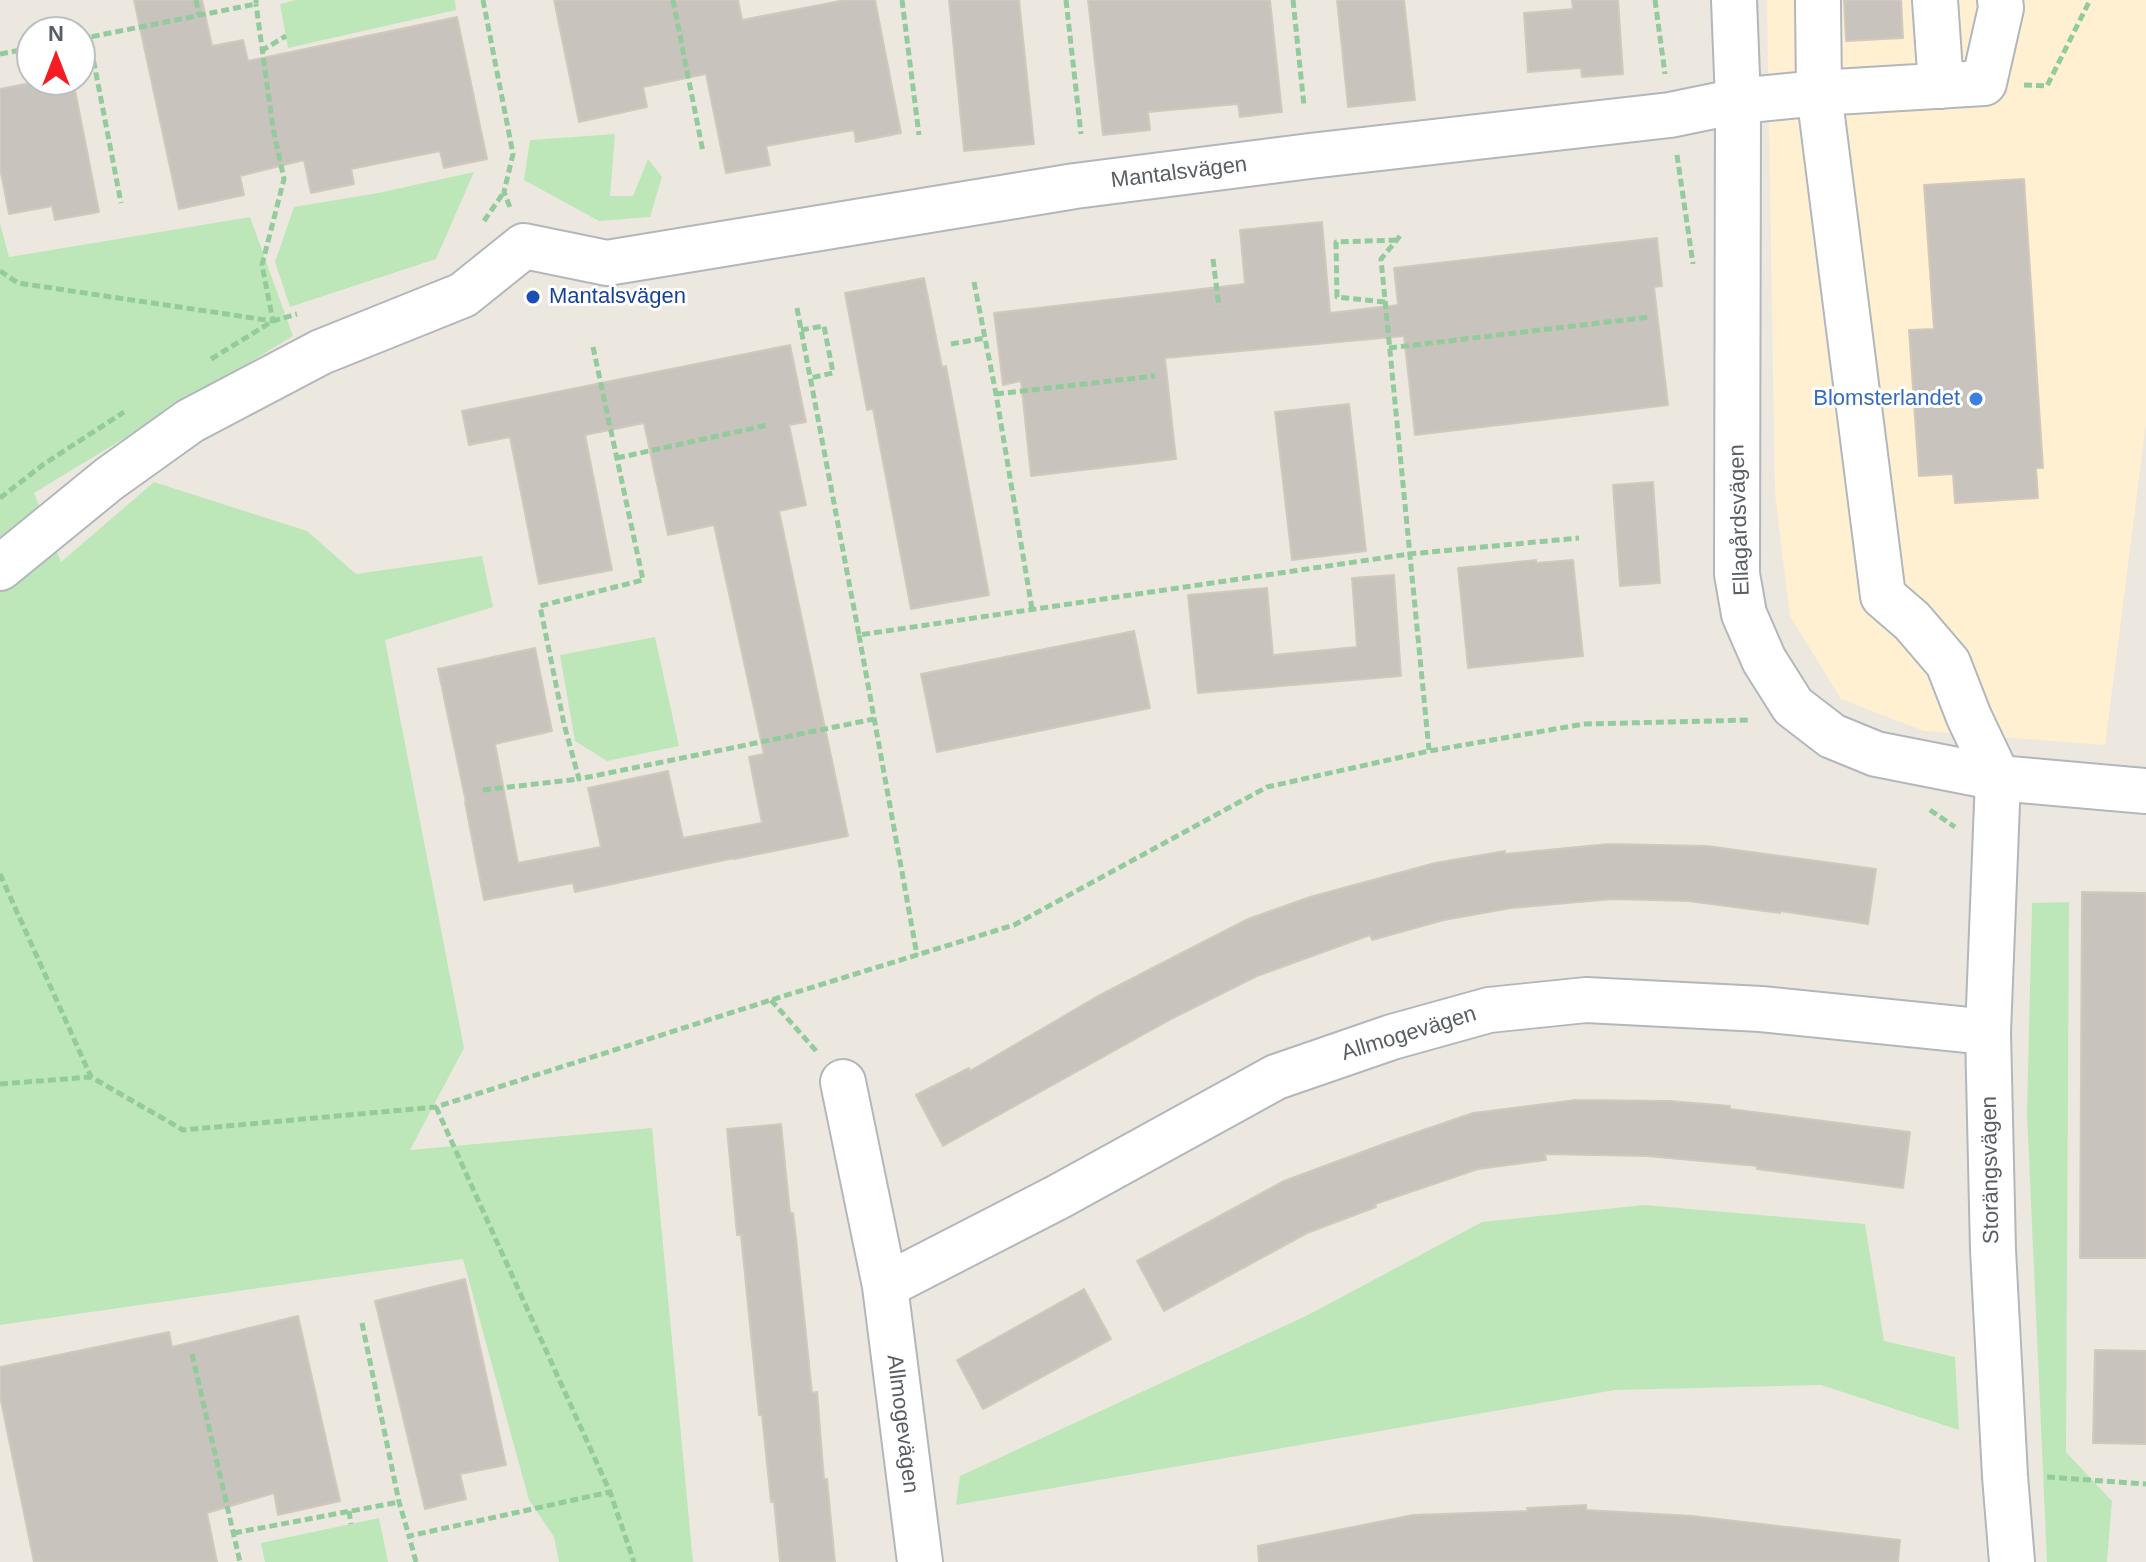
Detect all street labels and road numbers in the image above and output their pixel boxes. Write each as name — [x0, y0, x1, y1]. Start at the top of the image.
street label: Mantalsvägen — [1109, 152, 1249, 194]
street label: Ellagårdsvägen — [1724, 444, 1756, 596]
street label: Allmogevägen — [1338, 1001, 1480, 1067]
street label: Storängsvägen — [1977, 1096, 2005, 1244]
street label: Allmogevägen — [880, 1353, 924, 1495]

